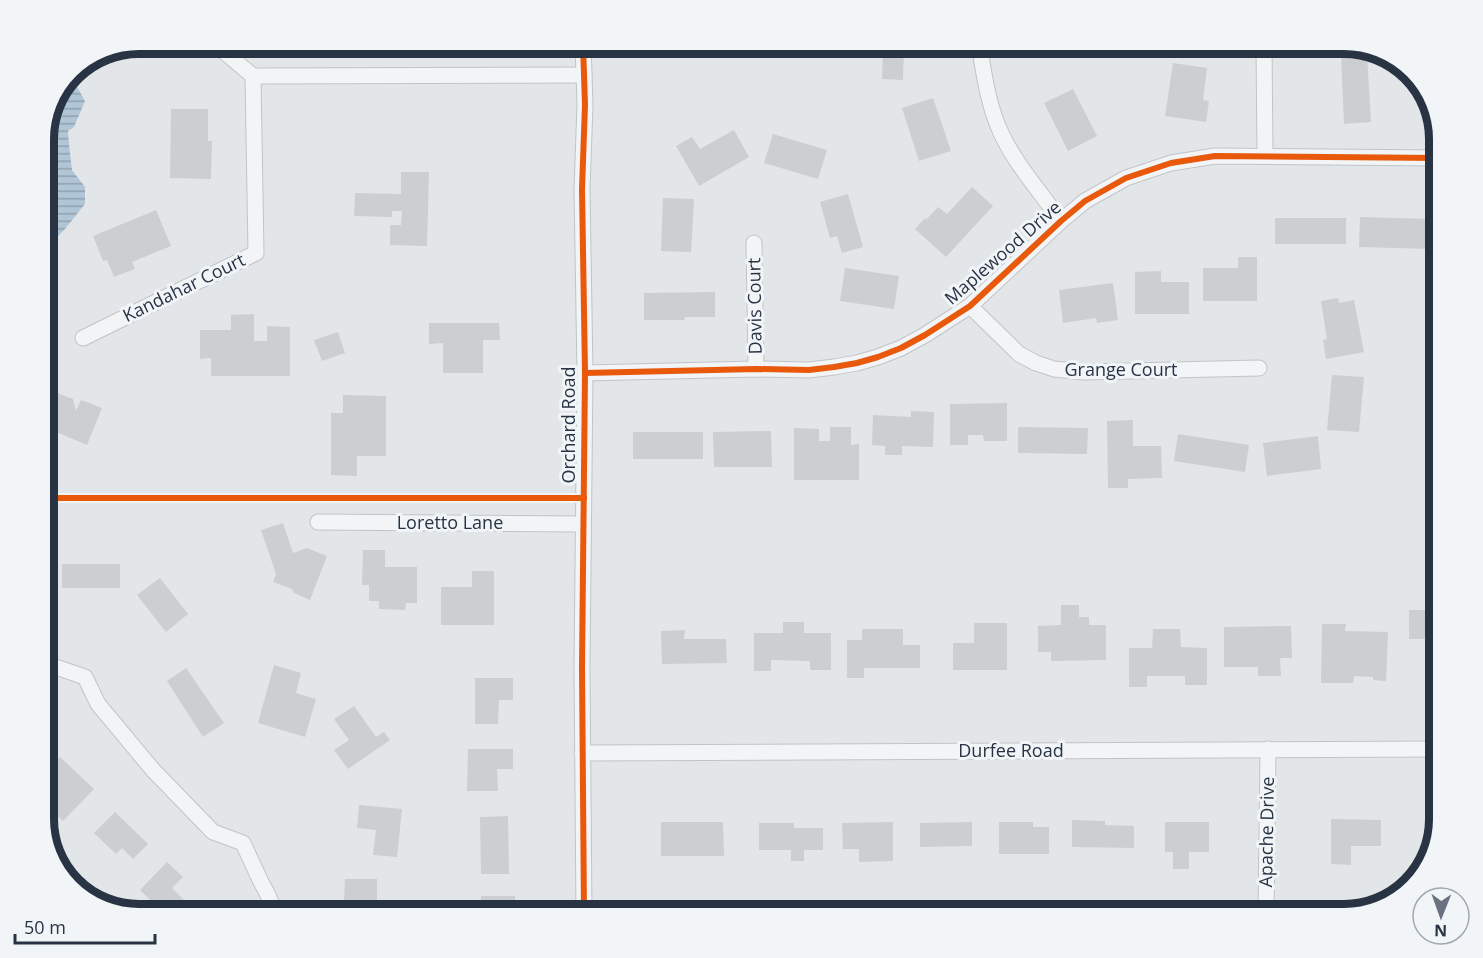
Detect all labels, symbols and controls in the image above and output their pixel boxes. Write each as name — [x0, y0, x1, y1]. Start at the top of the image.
street label: Maplewood Drive — [939, 195, 1066, 310]
street label: Kandahar Court — [118, 247, 249, 327]
street label: Davis Court — [741, 257, 767, 355]
street label: Grange Court — [1064, 357, 1178, 381]
street label: Orchard Road — [556, 366, 580, 484]
street label: Loretto Lane — [397, 510, 503, 534]
street label: Durfee Road — [958, 738, 1064, 762]
street label: Apache Drive — [1253, 776, 1279, 888]
north arrow — [1411, 886, 1471, 946]
scale bar — [15, 907, 154, 945]
text: 50 m — [24, 915, 66, 939]
text: N — [1434, 920, 1447, 942]

